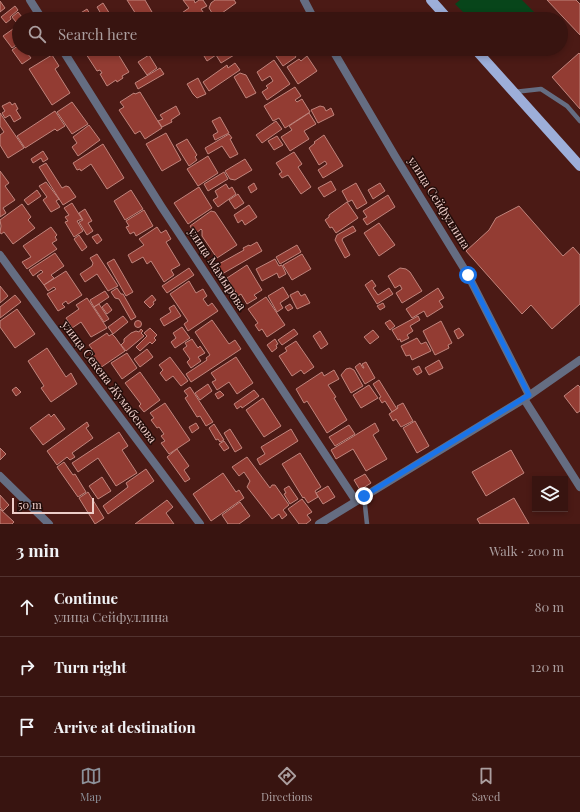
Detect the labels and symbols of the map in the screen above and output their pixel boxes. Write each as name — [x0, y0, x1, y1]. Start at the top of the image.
street label: улица Сейфуллина — [405, 153, 475, 252]
street label: улица Мамырова — [185, 223, 251, 313]
route start — [459, 266, 477, 284]
street label: улица Секена Жумабекова — [58, 316, 161, 446]
route end — [355, 487, 373, 505]
scale bar — [12, 496, 94, 515]

